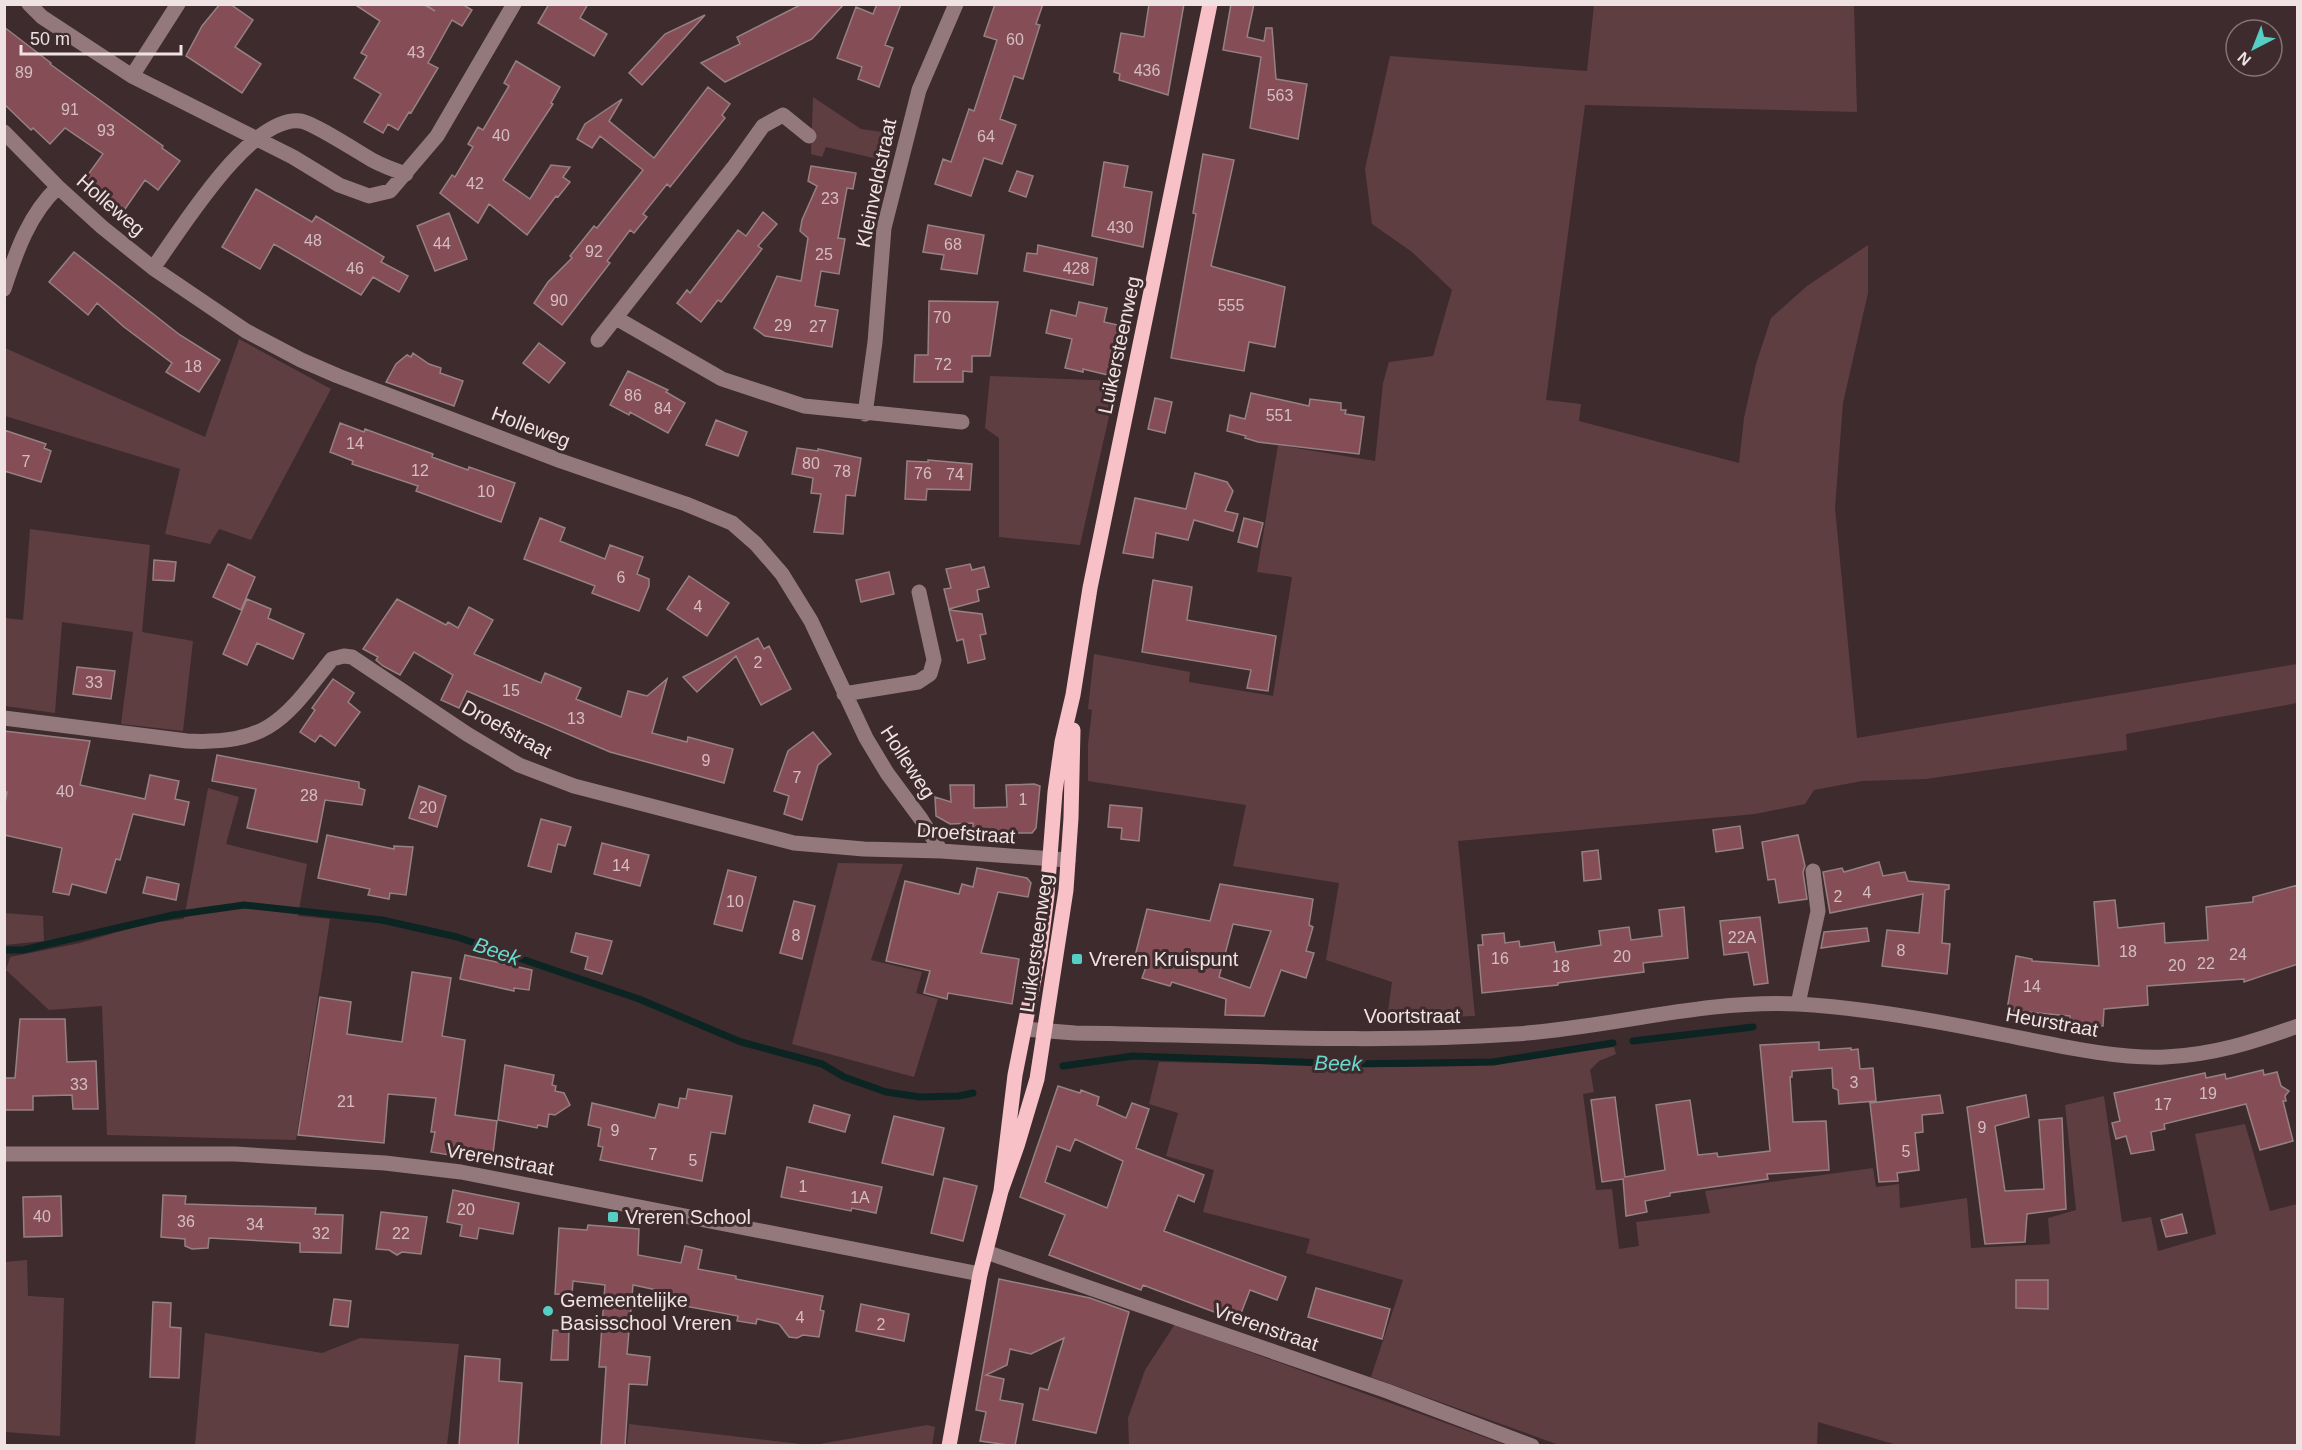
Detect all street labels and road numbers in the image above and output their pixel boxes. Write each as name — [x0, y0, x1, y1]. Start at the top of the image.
street label: Kleinveldstraat — [852, 116, 900, 249]
street label: Holleweg — [73, 170, 149, 240]
street label: Luikersteenweg — [1094, 274, 1144, 416]
street label: Holleweg — [489, 402, 573, 452]
street label: Droefstraat — [458, 695, 556, 763]
street label: Holleweg — [876, 722, 940, 802]
street label: Droefstraat — [916, 819, 1017, 847]
street label: Luikersteenweg — [1015, 872, 1057, 1014]
street label: Heurstraat — [2004, 1003, 2100, 1041]
street label: Voortstraat — [1364, 1005, 1461, 1027]
street label: Vrerenstraat — [444, 1139, 556, 1179]
street label: Vrerenstraat — [1211, 1299, 1322, 1355]

